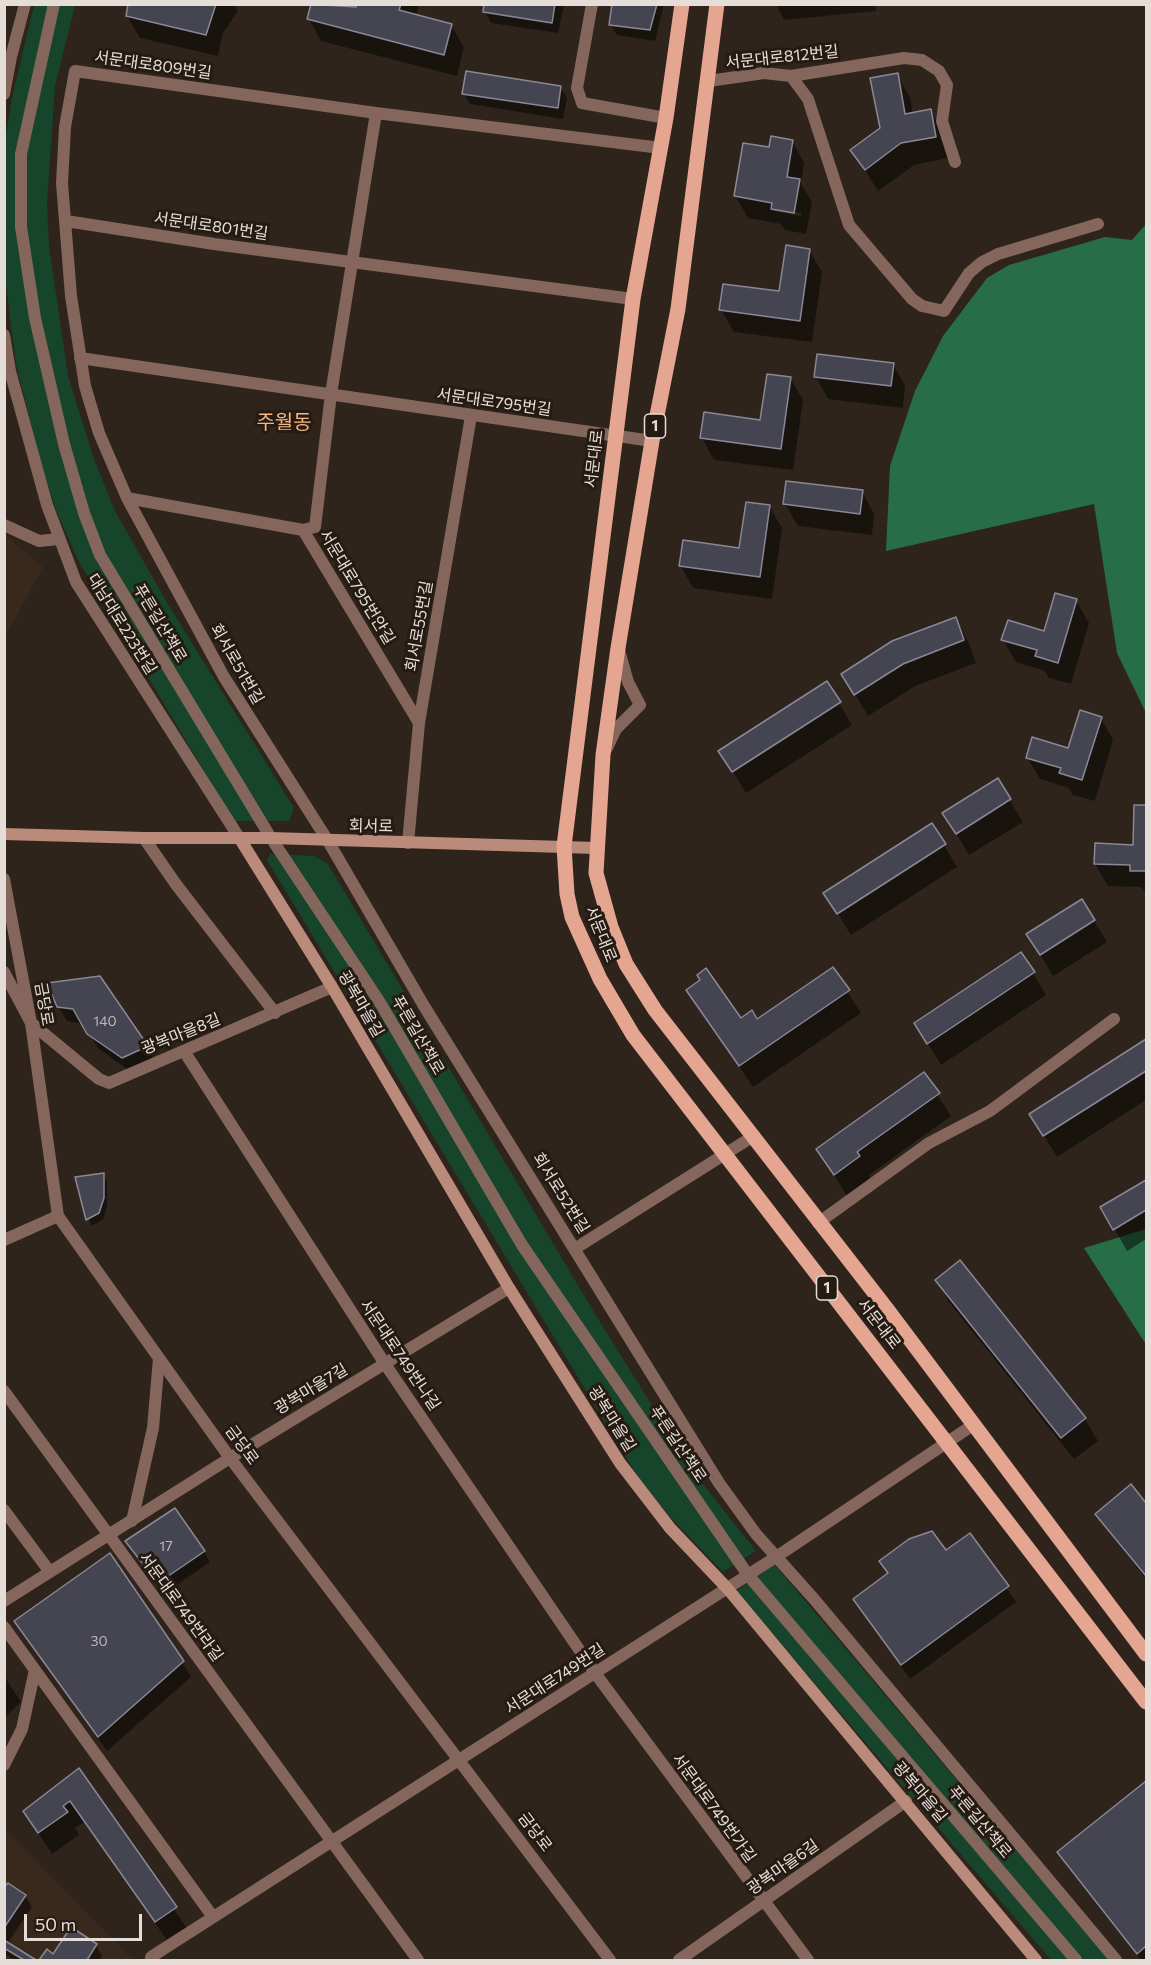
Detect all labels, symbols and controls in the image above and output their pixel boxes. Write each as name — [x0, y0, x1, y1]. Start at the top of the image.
street label: 서문대로812번길 — [724, 42, 840, 72]
street label: 서문대로809번길 — [93, 47, 213, 83]
street label: 서문대로801번길 — [153, 208, 269, 244]
street label: 서문대로795번길 — [435, 384, 553, 420]
district label: 주월동 — [256, 410, 312, 434]
road number: 1 — [644, 414, 666, 438]
street label: 서문대로 — [581, 429, 607, 489]
street label: 서문대로795번안길 — [315, 526, 399, 648]
street label: 대남대로223번길 — [83, 570, 161, 678]
street label: 회서로55번길 — [402, 579, 436, 673]
street label: 푸른길산책로 — [129, 580, 191, 666]
street label: 회서로51번길 — [206, 620, 268, 708]
street label: 회서로 — [349, 816, 393, 836]
street label: 서문대로 — [581, 903, 621, 965]
street label: 광복마을길 — [334, 967, 388, 1041]
street label: 금당로 — [31, 981, 57, 1027]
street label: 푸른길산책로 — [388, 992, 448, 1078]
street label: 광복마을8길 — [139, 1009, 223, 1059]
house number: 140 — [93, 1013, 117, 1029]
street label: 회서로52번길 — [529, 1149, 593, 1237]
road number: 1 — [816, 1276, 838, 1300]
street label: 서문대로 — [853, 1295, 905, 1353]
street label: 서문대로749번나길 — [356, 1296, 444, 1414]
street label: 광복마을7길 — [271, 1360, 351, 1418]
street label: 광복마을길 — [584, 1383, 640, 1455]
street label: 푸른길산책로 — [645, 1402, 711, 1486]
street label: 금당로 — [221, 1421, 263, 1469]
house number: 17 — [159, 1538, 173, 1554]
street label: 서문대로749번라길 — [135, 1549, 227, 1665]
house number: 30 — [90, 1633, 108, 1649]
street label: 서문대로749번길 — [501, 1640, 609, 1718]
street label: 서문대로749번가길 — [668, 1750, 760, 1866]
street label: 광복마을길 — [889, 1758, 951, 1826]
street label: 푸른길산책로 — [944, 1782, 1016, 1862]
street label: 금당로 — [514, 1809, 556, 1855]
street label: 광복마을6길 — [743, 1835, 823, 1899]
scale bar — [27, 1902, 146, 1940]
text: 50 m — [35, 1913, 76, 1935]

